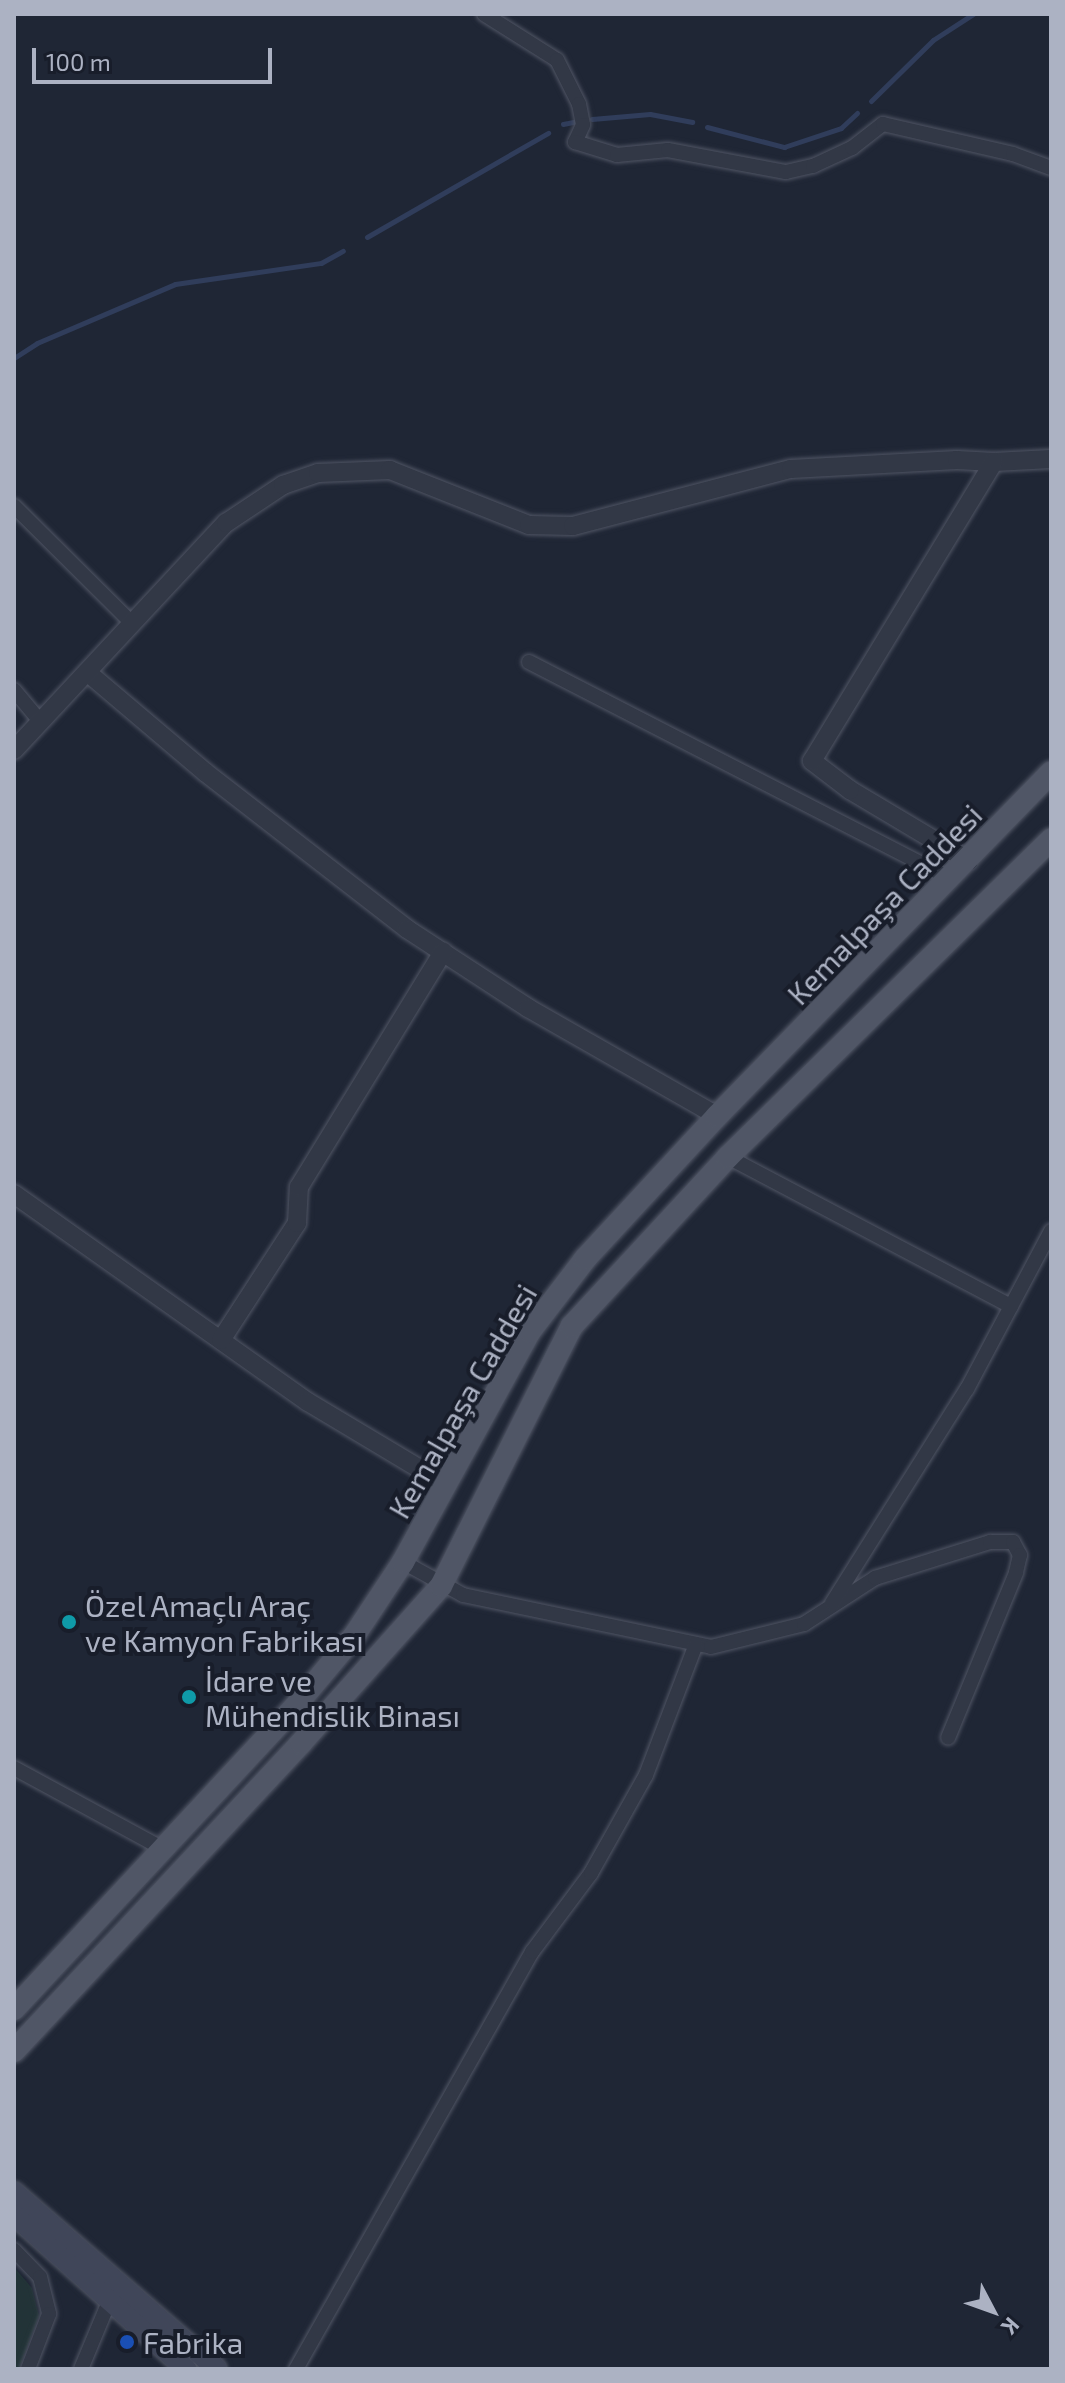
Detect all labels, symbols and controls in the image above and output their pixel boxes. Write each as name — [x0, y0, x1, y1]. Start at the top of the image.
scale bar — [36, 32, 276, 82]
text: 100 m — [46, 47, 111, 76]
street label: Kemalpaşa Caddesi — [779, 797, 989, 1011]
street label: Kemalpaşa Caddesi — [380, 1278, 544, 1524]
place label: Özel Amaçlı Araç ve Kamyon Fabrikası — [85, 1587, 364, 1658]
marker: Özel Amaçlı Araç ve Kamyon Fabrikası — [60, 1613, 78, 1631]
place label: İdare ve Mühendislik Binası — [205, 1662, 460, 1732]
marker: İdare ve Mühendislik Binası — [180, 1688, 198, 1706]
north arrow — [953, 2271, 1033, 2351]
text: K — [997, 2313, 1026, 2341]
place label: Fabrika — [143, 2324, 243, 2360]
marker: Fabrika — [118, 2333, 136, 2351]

